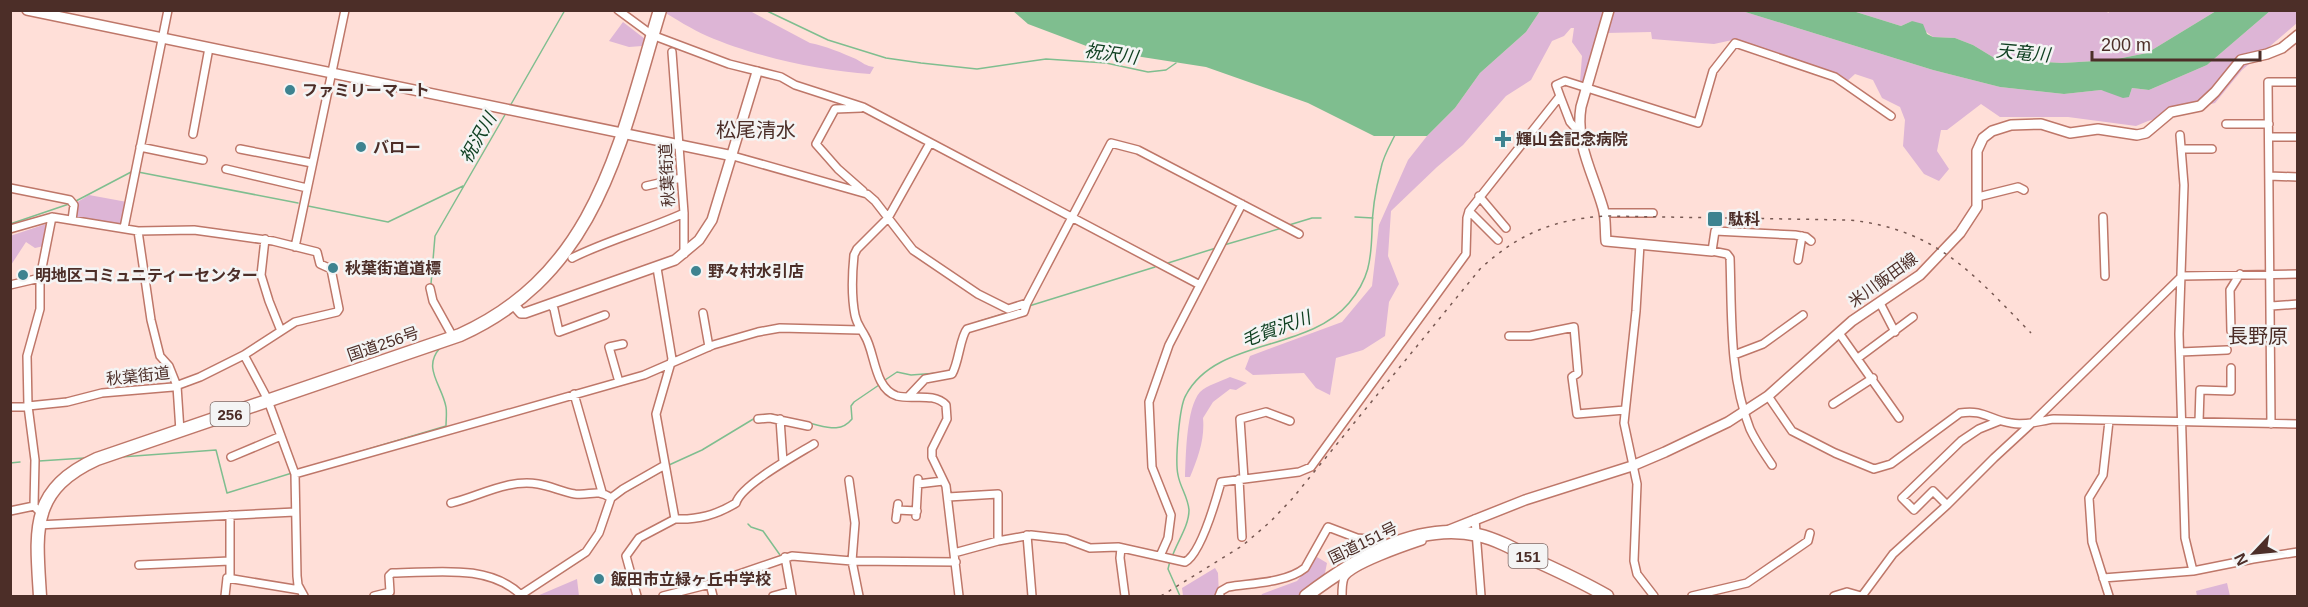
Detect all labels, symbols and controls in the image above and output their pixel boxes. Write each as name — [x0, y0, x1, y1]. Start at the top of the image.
scale bar — [2092, 24, 2260, 62]
text: 200 m — [2101, 35, 2151, 55]
water label: 祝沢川 — [1083, 40, 1141, 68]
water label: 天竜川 — [1995, 41, 2053, 65]
place label: ファミリーマート — [302, 82, 430, 99]
marker: ファミリーマート — [283, 83, 297, 97]
water label: 祝沢川 — [456, 108, 501, 166]
district label: 松尾清水 — [716, 119, 796, 141]
marker: 輝山会記念病院 — [1494, 130, 1512, 148]
place label: 輝山会記念病院 — [1516, 131, 1628, 148]
place label: バロー — [373, 139, 421, 156]
marker: バロー — [354, 140, 368, 154]
street label: 秋葉街道 — [657, 143, 677, 207]
marker: 駄科 — [1706, 210, 1724, 228]
place label: 駄科 — [1728, 211, 1760, 228]
street label: 米川飯田線 — [1846, 250, 1920, 310]
place label: 秋葉街道道標 — [345, 260, 441, 277]
marker: 秋葉街道道標 — [326, 261, 340, 275]
place label: 野々村水引店 — [708, 262, 804, 280]
marker: 野々村水引店 — [689, 264, 703, 278]
place label: 明地区コミュニティーセンター — [35, 267, 258, 284]
marker: 明地区コミュニティーセンター — [16, 268, 30, 282]
water label: 毛賀沢川 — [1239, 307, 1315, 351]
street label: 国道256号 — [345, 324, 421, 364]
district label: 長野原 — [2228, 325, 2288, 347]
street label: 秋葉街道 — [105, 364, 171, 388]
road number: 256 — [210, 402, 250, 426]
street label: 国道151号 — [1326, 519, 1400, 567]
north arrow — [2224, 523, 2284, 583]
road number: 151 — [1508, 544, 1547, 568]
text: N — [2231, 550, 2251, 568]
place label: 飯田市立緑ヶ丘中学校 — [610, 571, 771, 588]
marker: 飯田市立緑ヶ丘中学校 — [592, 572, 606, 586]

